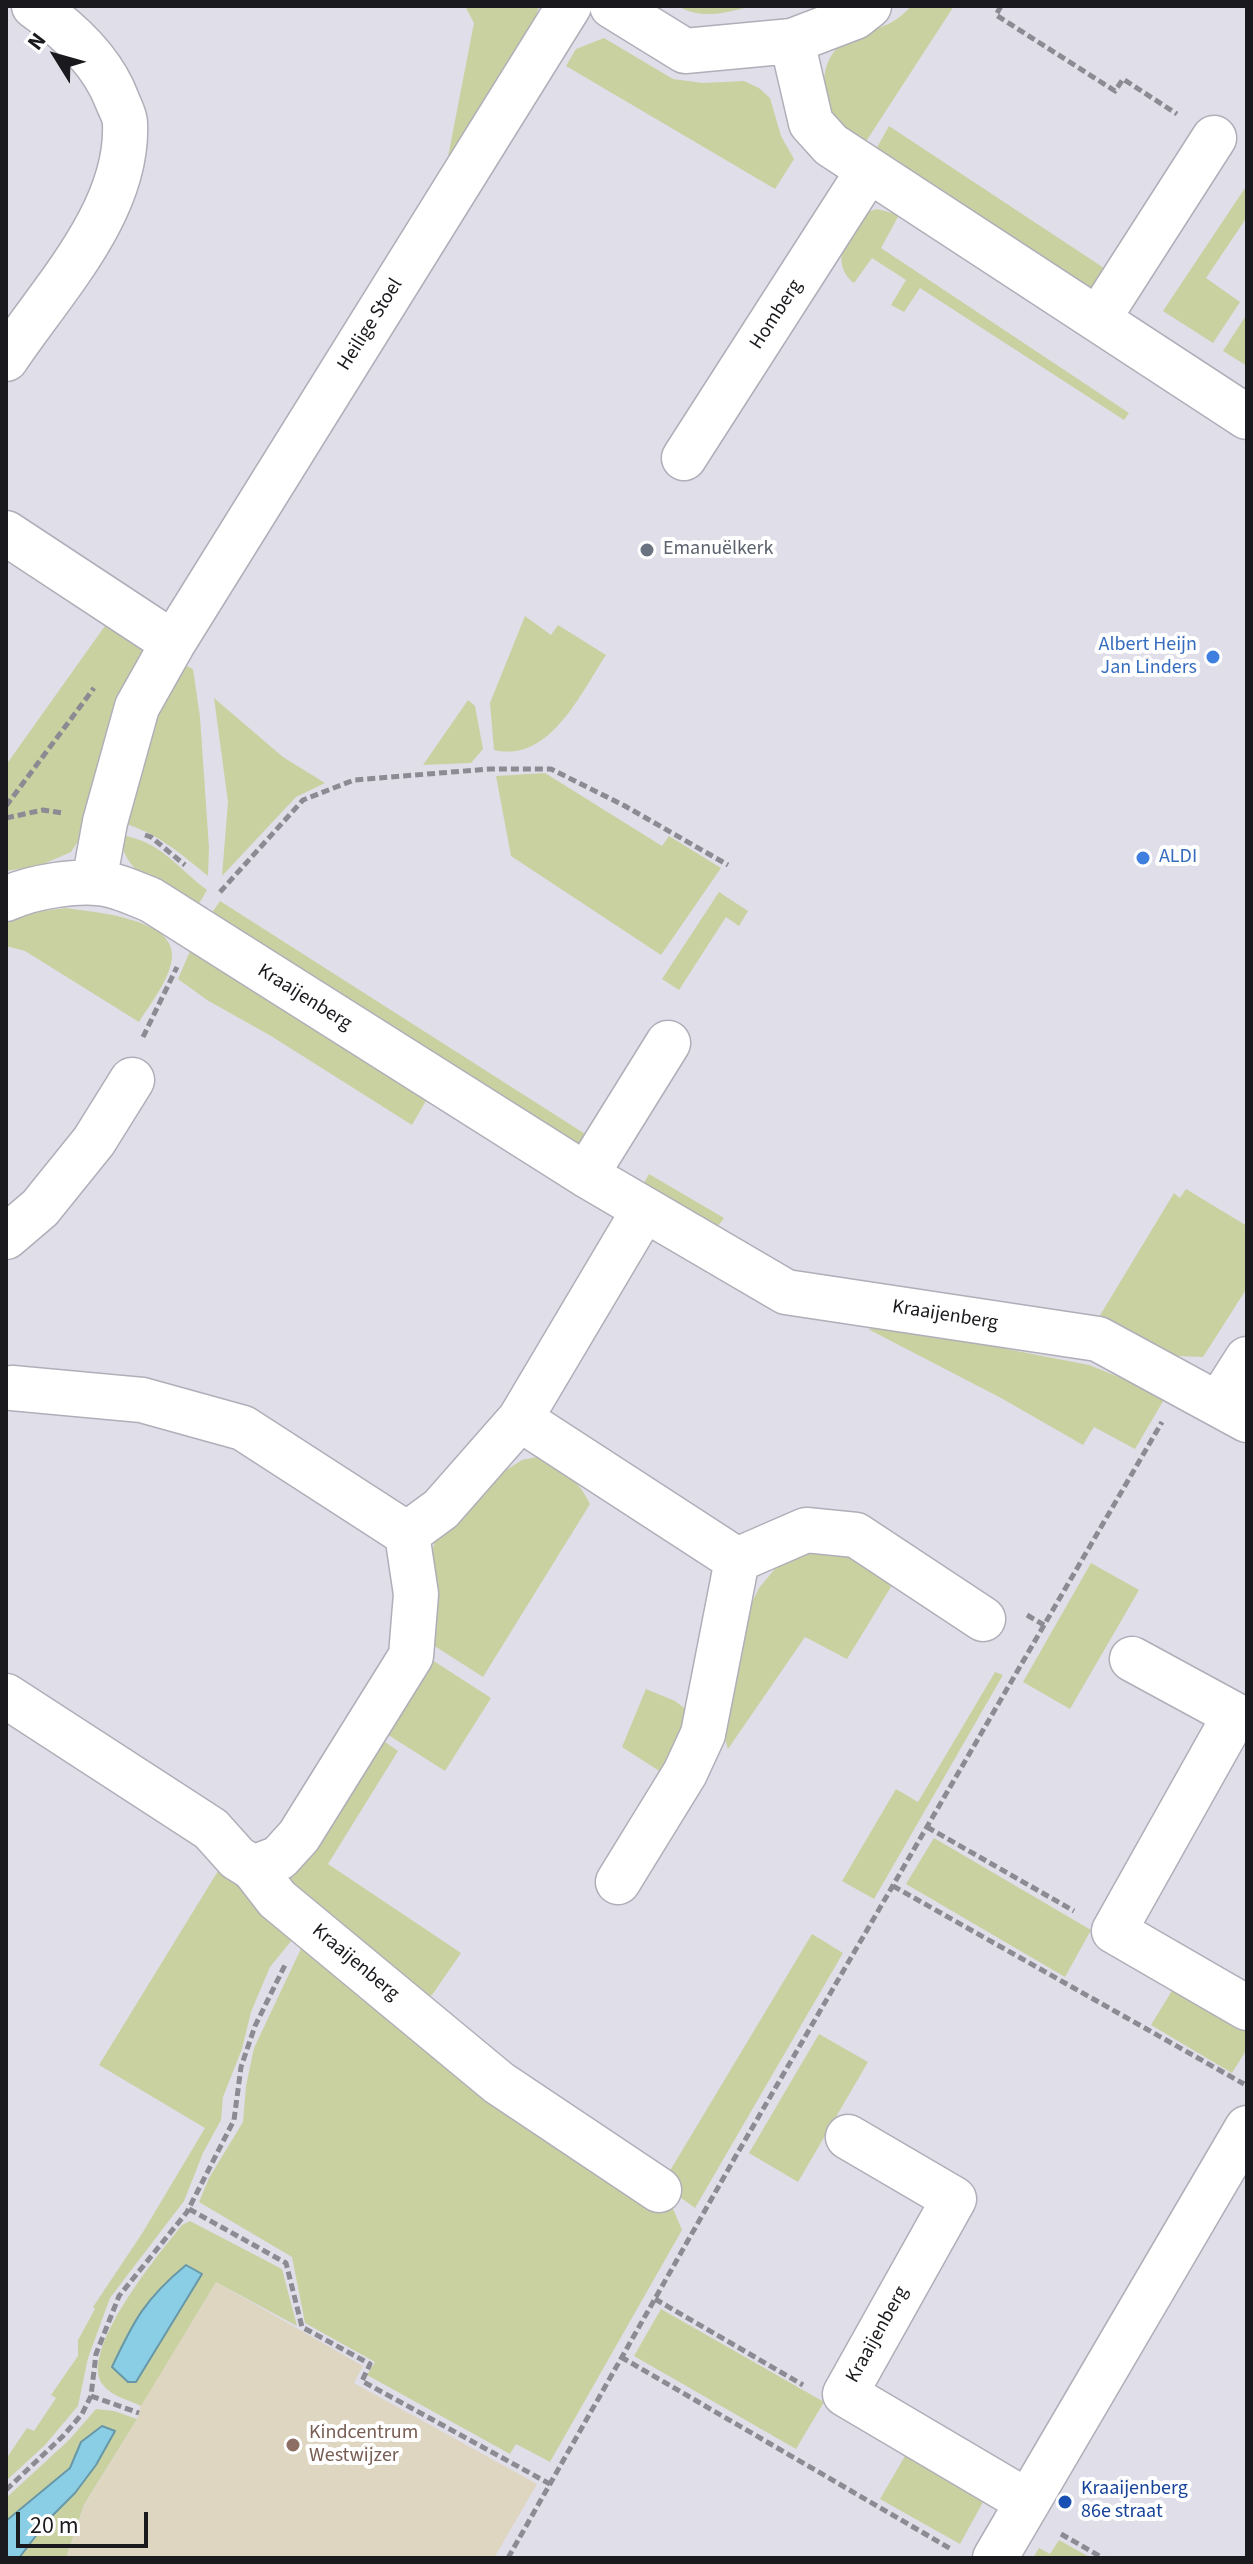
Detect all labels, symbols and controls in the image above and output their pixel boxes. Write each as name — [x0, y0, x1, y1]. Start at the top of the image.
north arrow — [16, 16, 96, 96]
text: N — [20, 26, 54, 57]
street label: Heilige Stoel — [333, 274, 409, 376]
street label: Homberg — [746, 276, 808, 354]
place label: Emanuëlkerk — [663, 538, 773, 562]
marker: Emanuëlkerk — [638, 541, 656, 559]
place label: Albert Heijn Jan Linders — [1099, 634, 1197, 681]
marker: Albert Heijn Jan Linders — [1204, 648, 1222, 666]
place label: ALDI — [1159, 846, 1197, 870]
marker: ALDI — [1134, 849, 1152, 867]
street label: Kraaijenberg — [252, 960, 356, 1036]
street label: Kraaijenberg — [890, 1296, 1000, 1336]
street label: Kraaijenberg — [306, 1920, 404, 2006]
street label: Kraaijenberg — [842, 2283, 914, 2387]
place label: Kindcentrum Westwijzer — [309, 2422, 418, 2469]
marker: Kindcentrum Westwijzer — [284, 2436, 302, 2454]
place label: Kraaijenberg 86e straat — [1081, 2478, 1188, 2525]
marker: Kraaijenberg 86e straat — [1056, 2493, 1074, 2511]
scale bar — [20, 2496, 152, 2546]
text: 20 m — [30, 2508, 79, 2543]

